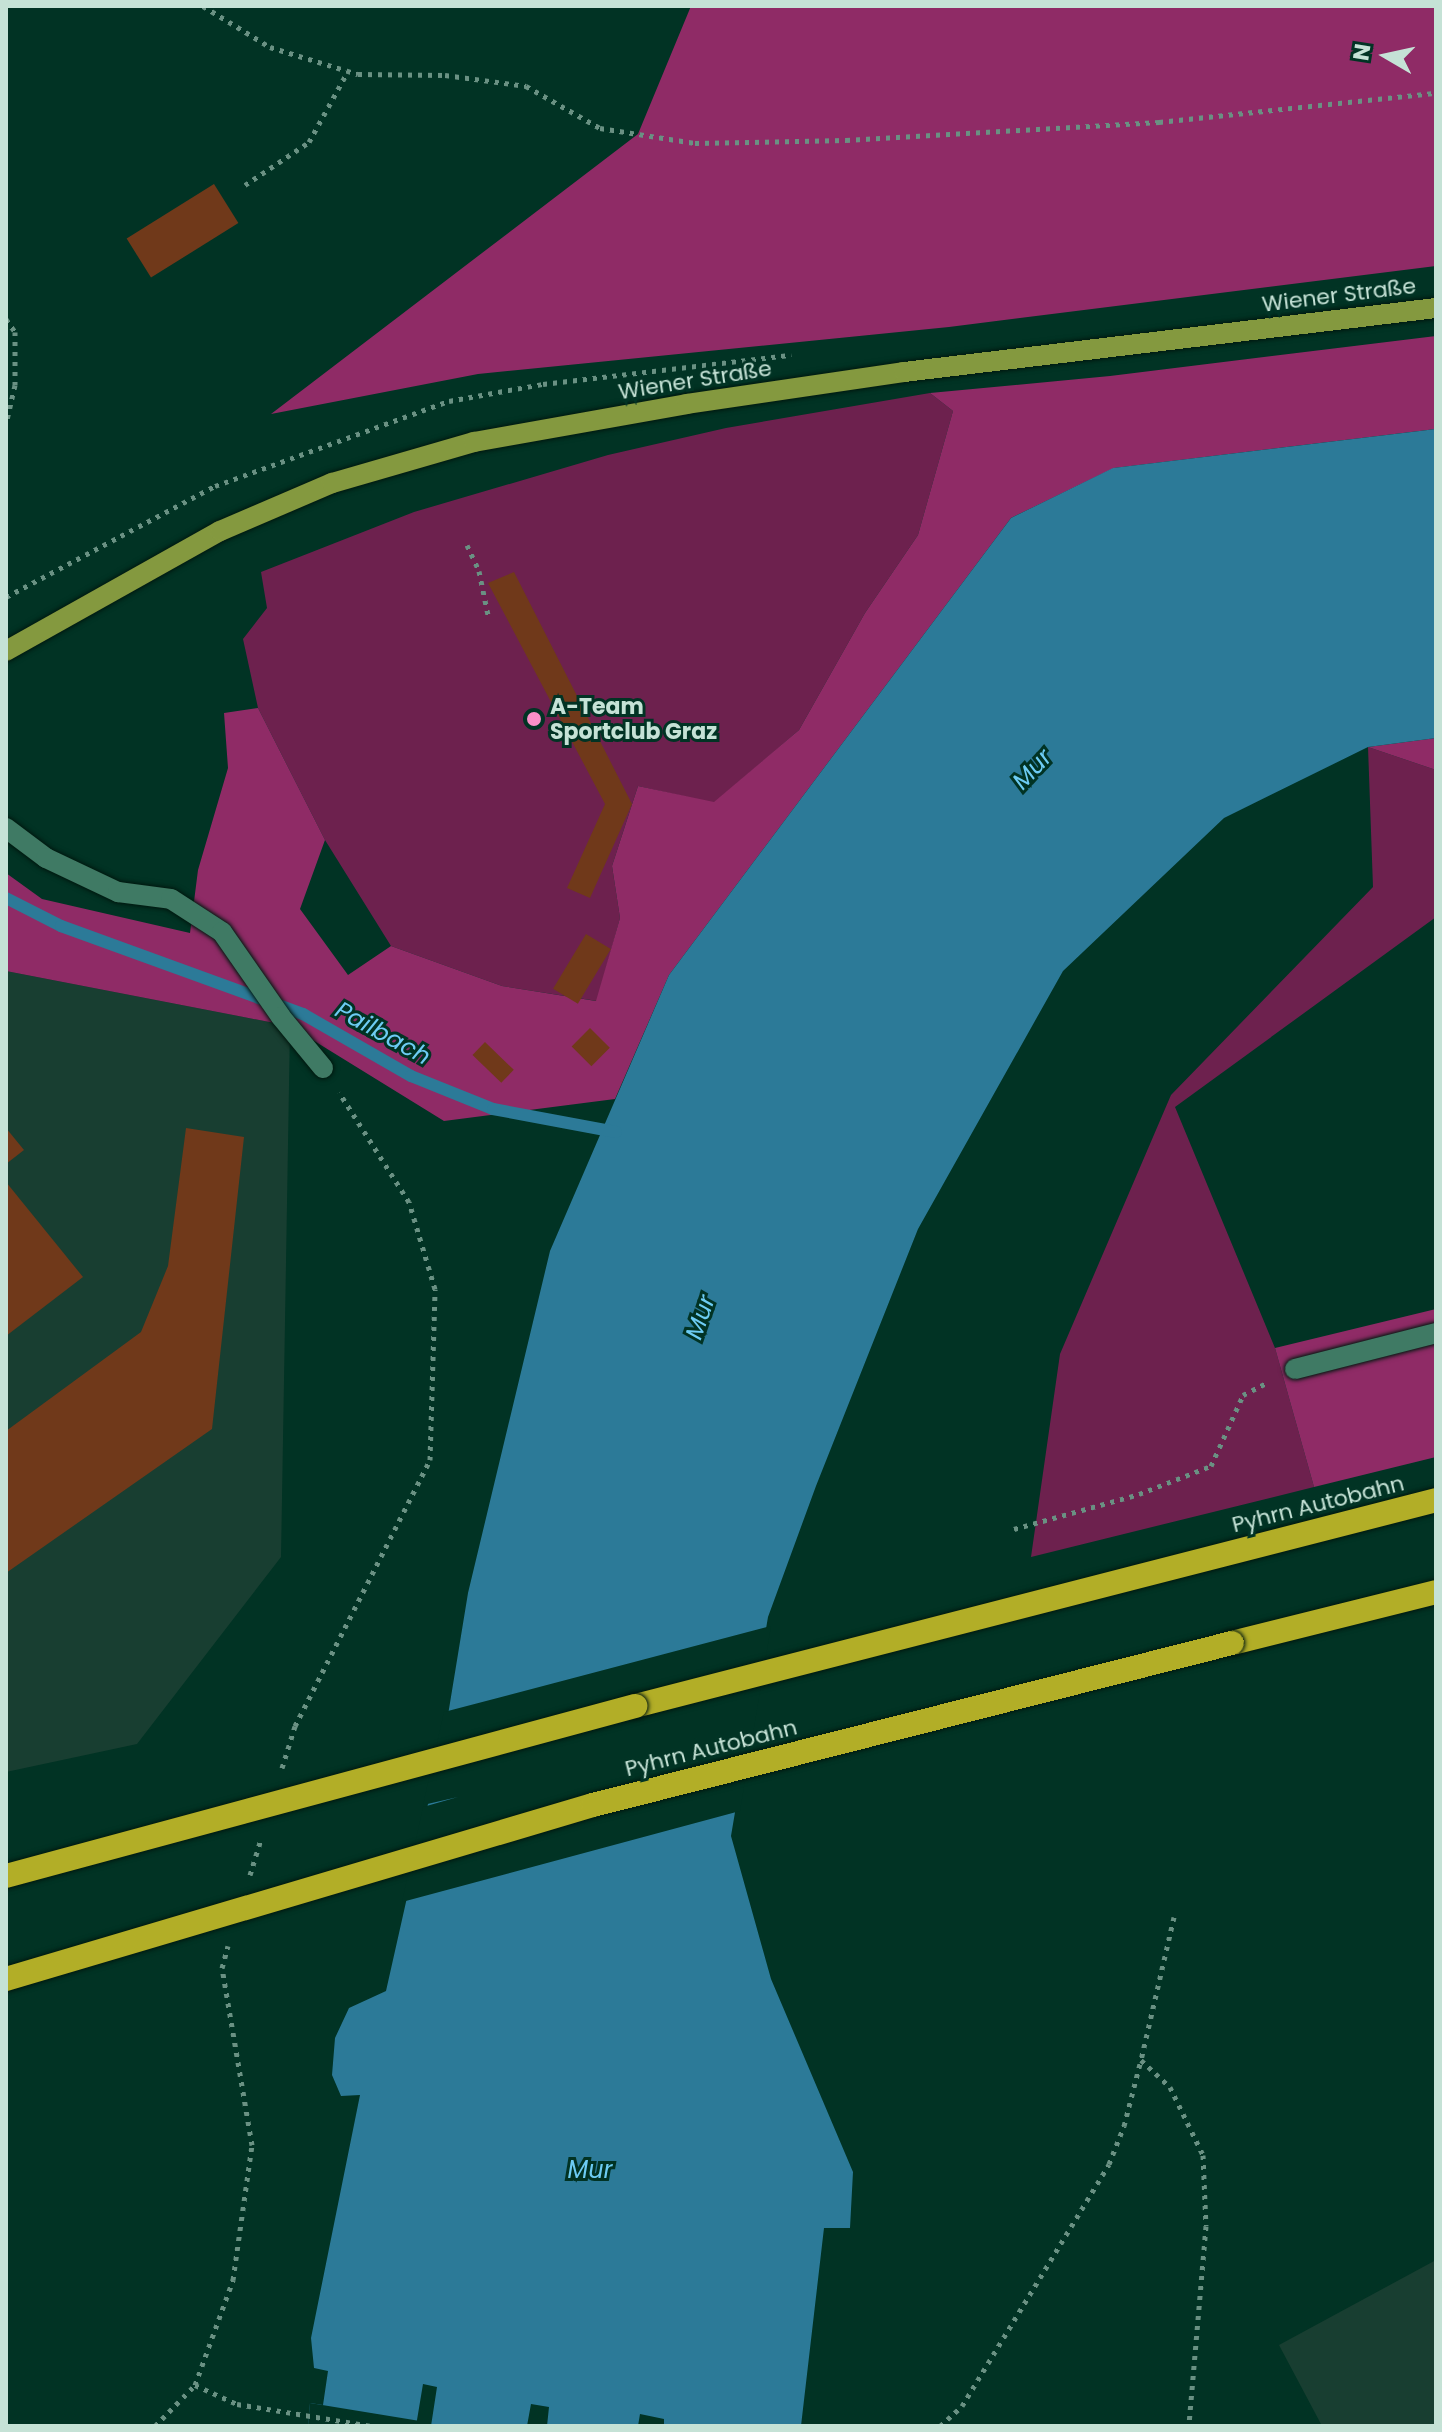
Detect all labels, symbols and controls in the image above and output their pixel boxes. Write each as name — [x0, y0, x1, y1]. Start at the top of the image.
north arrow — [1346, 16, 1426, 96]
text: N — [1345, 42, 1378, 63]
street label: Wiener Straße — [1260, 272, 1418, 318]
street label: Wiener Straße — [616, 355, 774, 405]
place label: A-Team Sportclub Graz — [550, 693, 717, 744]
marker: A-Team Sportclub Graz — [525, 710, 543, 728]
water label: Mur — [1006, 743, 1058, 795]
water label: Pailbach — [330, 995, 436, 1071]
water label: Mur — [679, 1291, 721, 1343]
street label: Pyhrn Autobahn — [1229, 1470, 1407, 1538]
street label: Pyhrn Autobahn — [622, 1714, 800, 1782]
water label: Mur — [568, 2156, 612, 2184]

